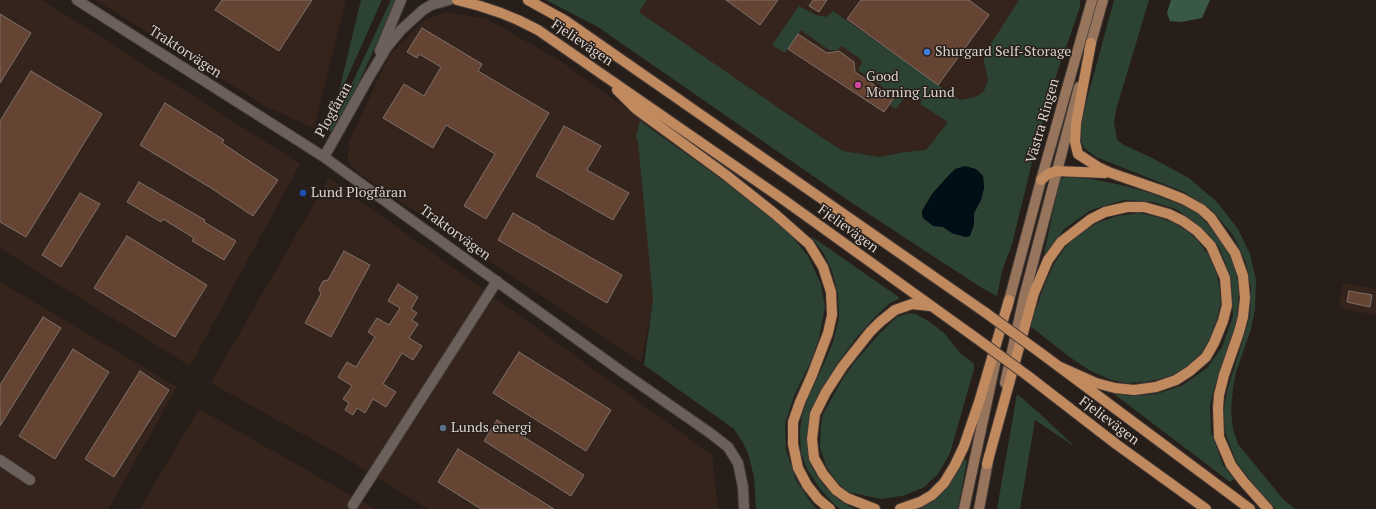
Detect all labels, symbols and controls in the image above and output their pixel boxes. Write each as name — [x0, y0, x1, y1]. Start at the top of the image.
street label: Fjelievägen — [548, 16, 616, 70]
street label: Traktorvägen — [145, 22, 225, 82]
place label: Shurgard Self-Storage — [935, 44, 1071, 60]
marker: Shurgard Self-Storage — [922, 47, 932, 57]
place label: Good Morning Lund — [866, 69, 955, 102]
street label: Västra Ringen — [1023, 77, 1063, 165]
street label: Plogfåran — [312, 80, 356, 140]
marker: Good Morning Lund — [853, 80, 863, 90]
place label: Lund Plogfåran — [311, 185, 406, 201]
marker: Lund Plogfåran — [298, 188, 308, 198]
street label: Fjelievägen — [814, 201, 882, 257]
street label: Traktorvägen — [416, 202, 494, 264]
street label: Fjelievägen — [1076, 393, 1142, 449]
place label: Lunds energi — [451, 420, 532, 436]
marker: Lunds energi — [438, 423, 448, 433]

